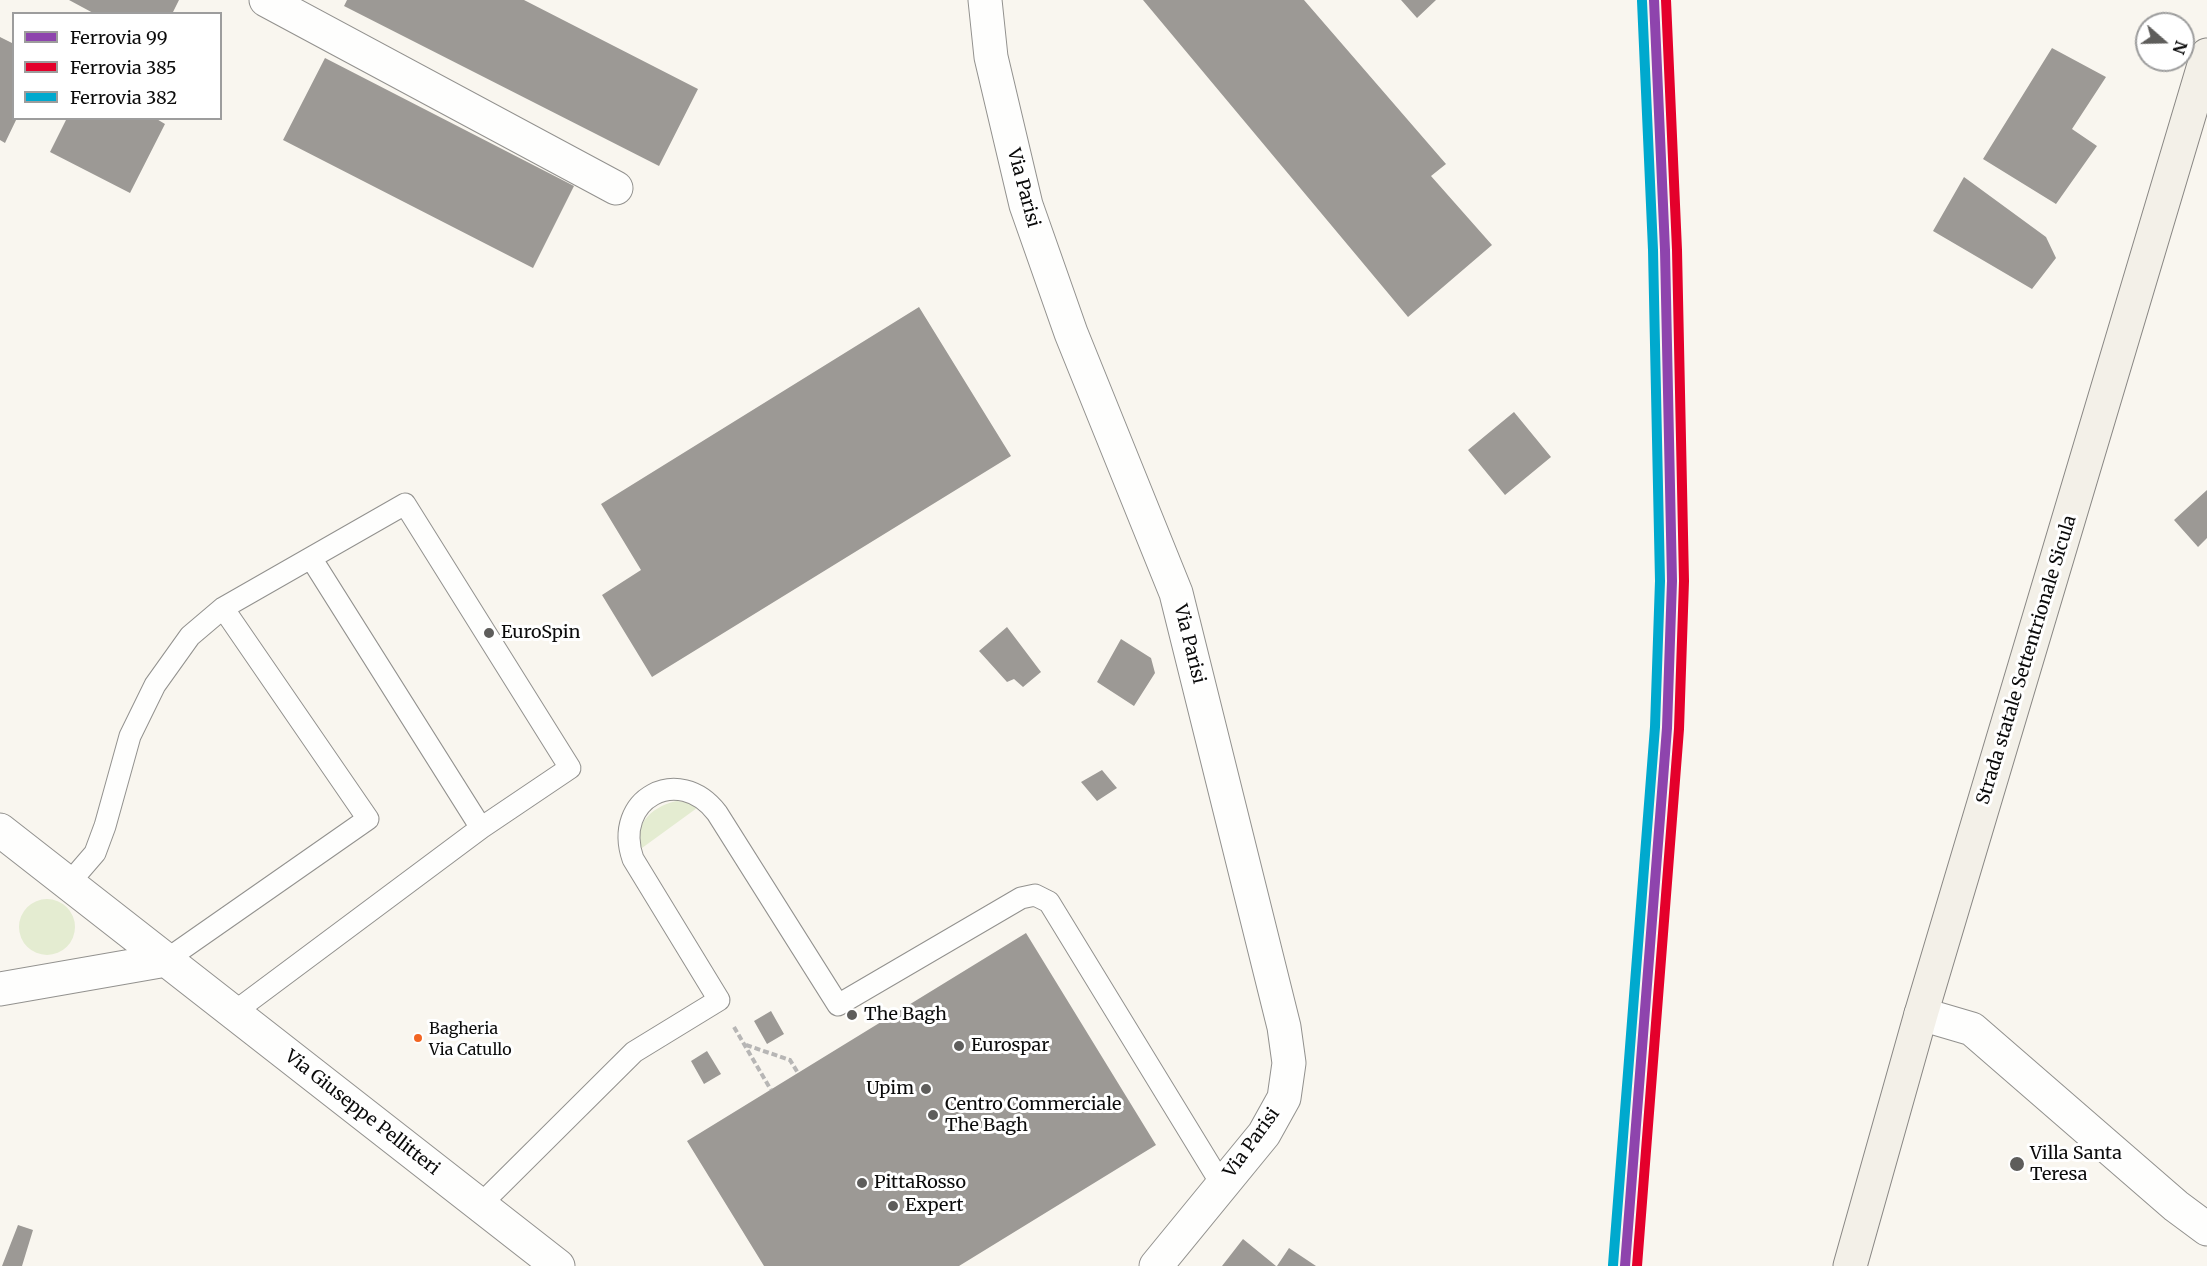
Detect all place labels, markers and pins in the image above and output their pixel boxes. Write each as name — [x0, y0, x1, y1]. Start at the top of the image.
place label: EuroSpin — [501, 622, 580, 644]
marker: EuroSpin — [482, 626, 496, 640]
place label: The Bagh — [864, 1004, 947, 1026]
marker: The Bagh — [845, 1008, 859, 1022]
place label: Bagheria Via Catullo — [429, 1019, 512, 1057]
marker: Bagheria Via Catullo — [412, 1032, 424, 1044]
place label: Eurospar — [971, 1035, 1049, 1057]
marker: Eurospar — [952, 1039, 966, 1053]
place label: Upim — [866, 1078, 914, 1100]
marker: Upim — [919, 1082, 933, 1096]
place label: Centro Commerciale The Bagh — [945, 1094, 1121, 1136]
marker: Centro Commerciale The Bagh — [926, 1108, 940, 1122]
place label: Villa Santa Teresa — [2030, 1143, 2122, 1186]
marker: Villa Santa Teresa — [2008, 1155, 2026, 1173]
place label: PittaRosso — [874, 1172, 966, 1194]
marker: PittaRosso — [855, 1176, 869, 1190]
place label: Expert — [905, 1195, 964, 1217]
marker: Expert — [886, 1199, 900, 1213]

